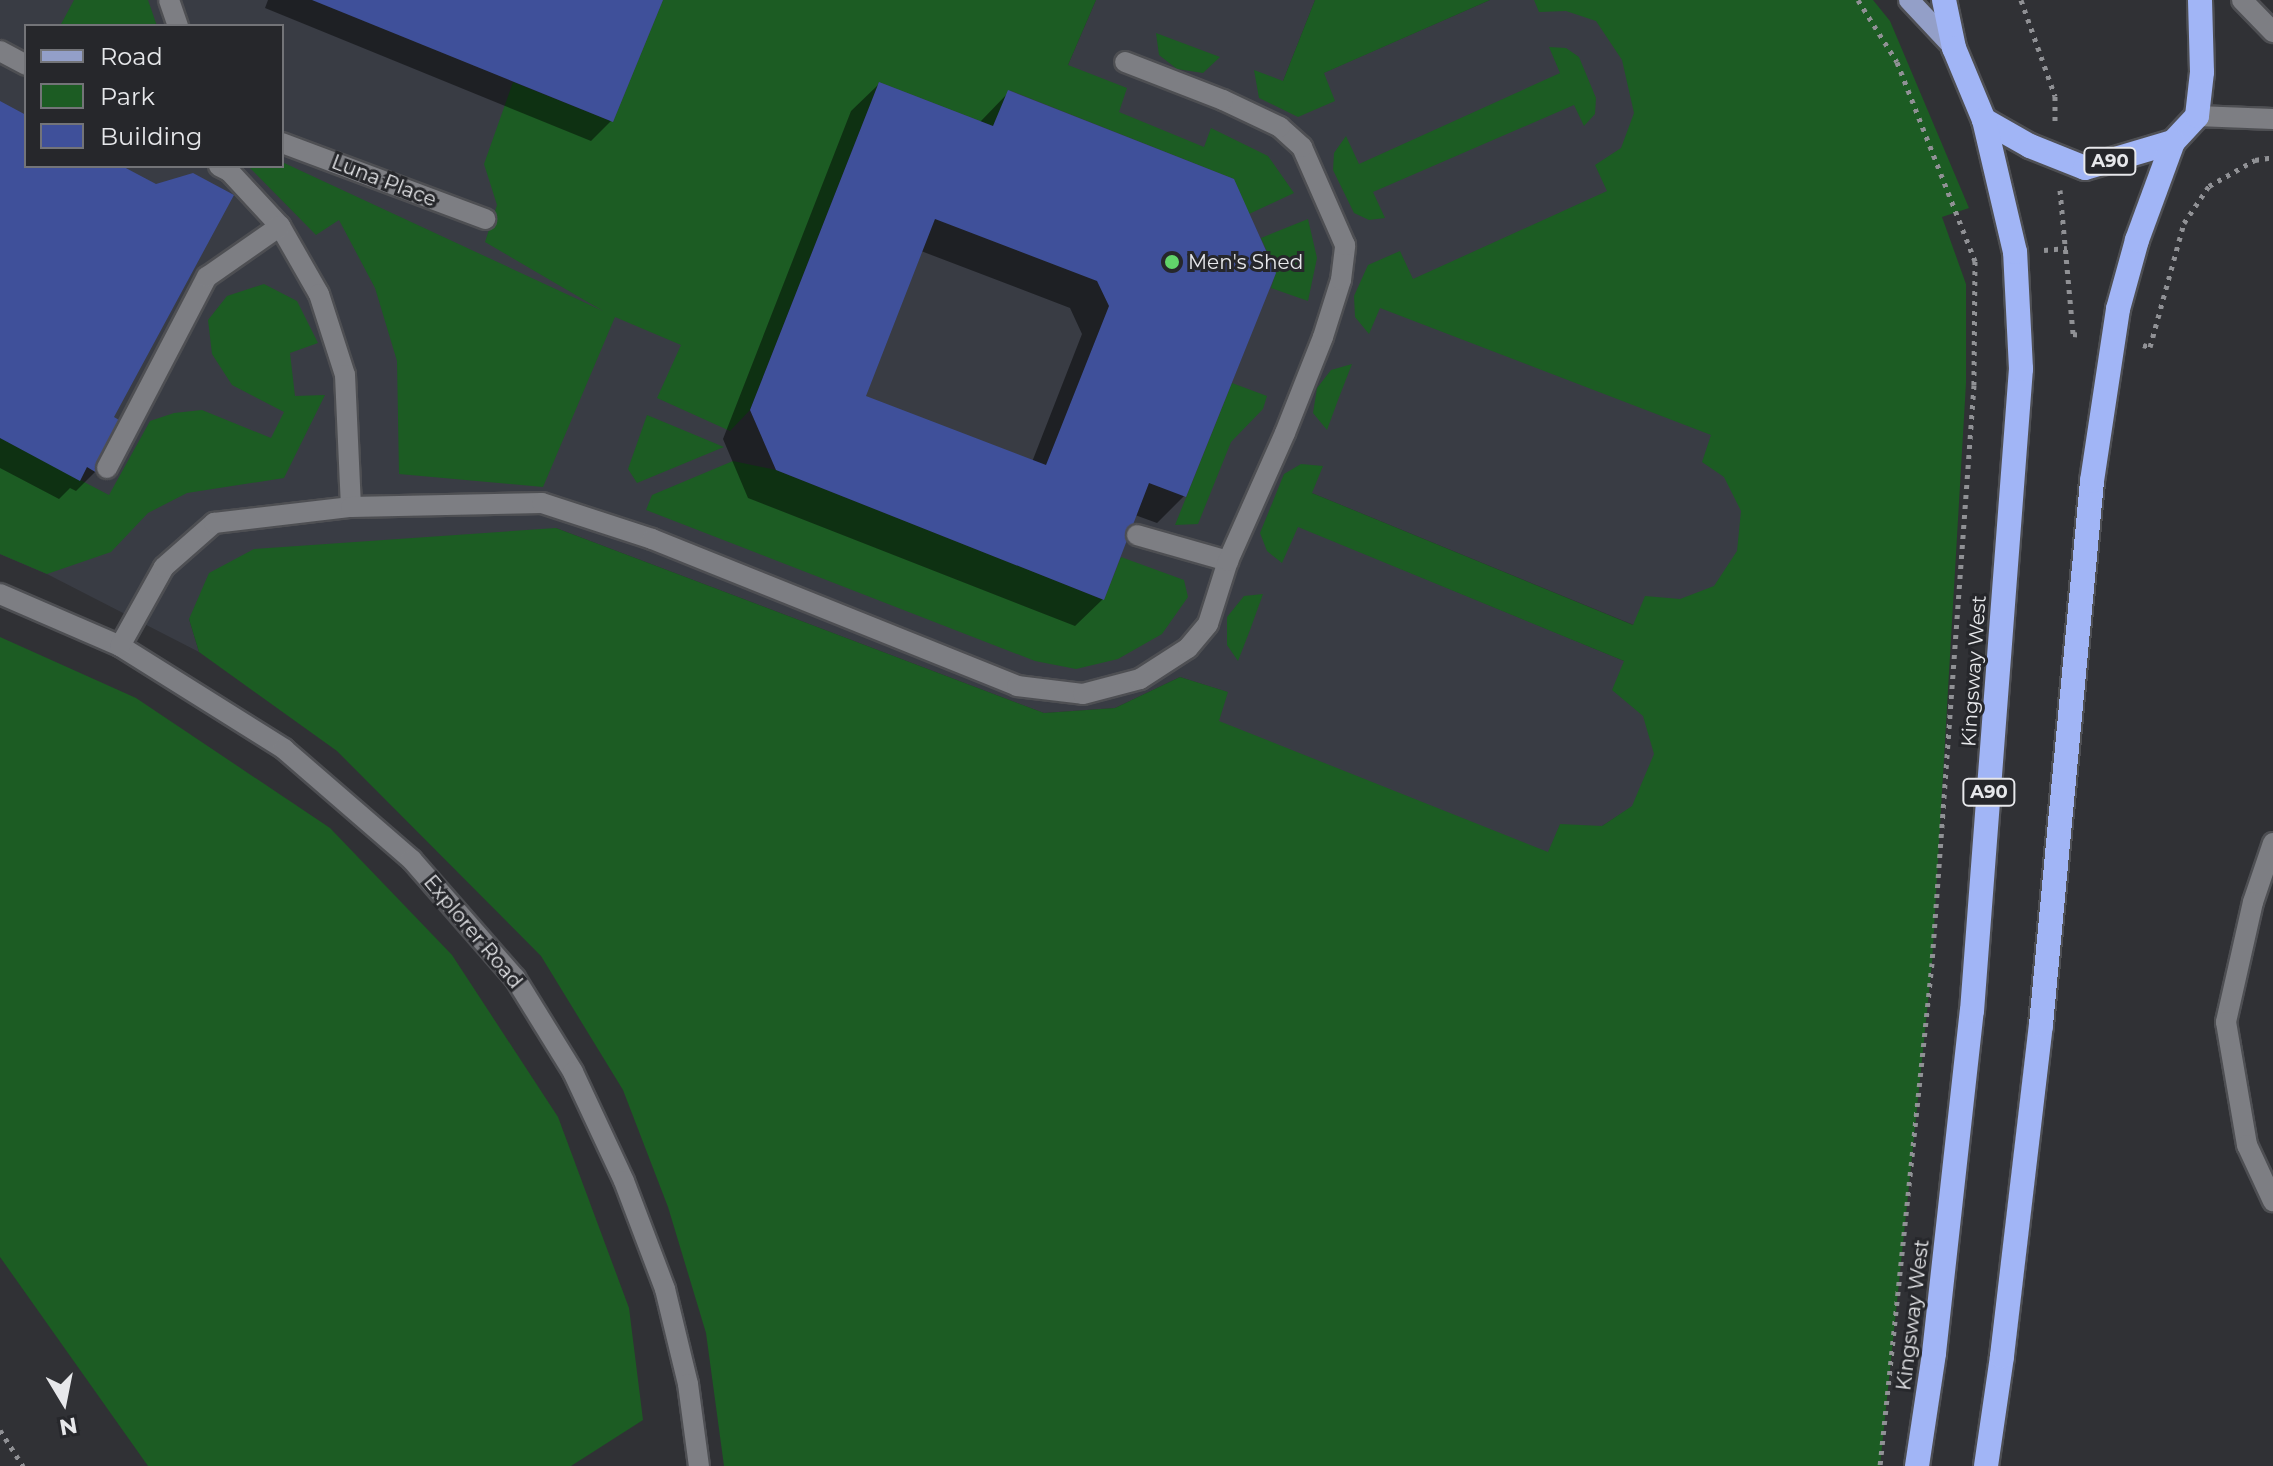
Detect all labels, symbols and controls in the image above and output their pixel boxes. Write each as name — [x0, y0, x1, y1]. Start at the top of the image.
legend — [24, 24, 284, 168]
text: Road — [100, 42, 163, 71]
text: Park — [100, 82, 155, 111]
text: Building — [100, 122, 203, 151]
road number: A90 — [2082, 147, 2138, 175]
street label: Luna Place — [328, 150, 440, 212]
place label: Men's Shed — [1188, 250, 1303, 274]
marker: Men's Shed — [1163, 253, 1181, 271]
street label: Kingsway West — [1957, 594, 1991, 748]
road number: A90 — [1961, 778, 2017, 806]
street label: Explorer Road — [419, 870, 527, 994]
street label: Kingsway West — [1892, 1238, 1934, 1392]
north arrow — [24, 1362, 104, 1442]
text: N — [57, 1411, 79, 1441]

